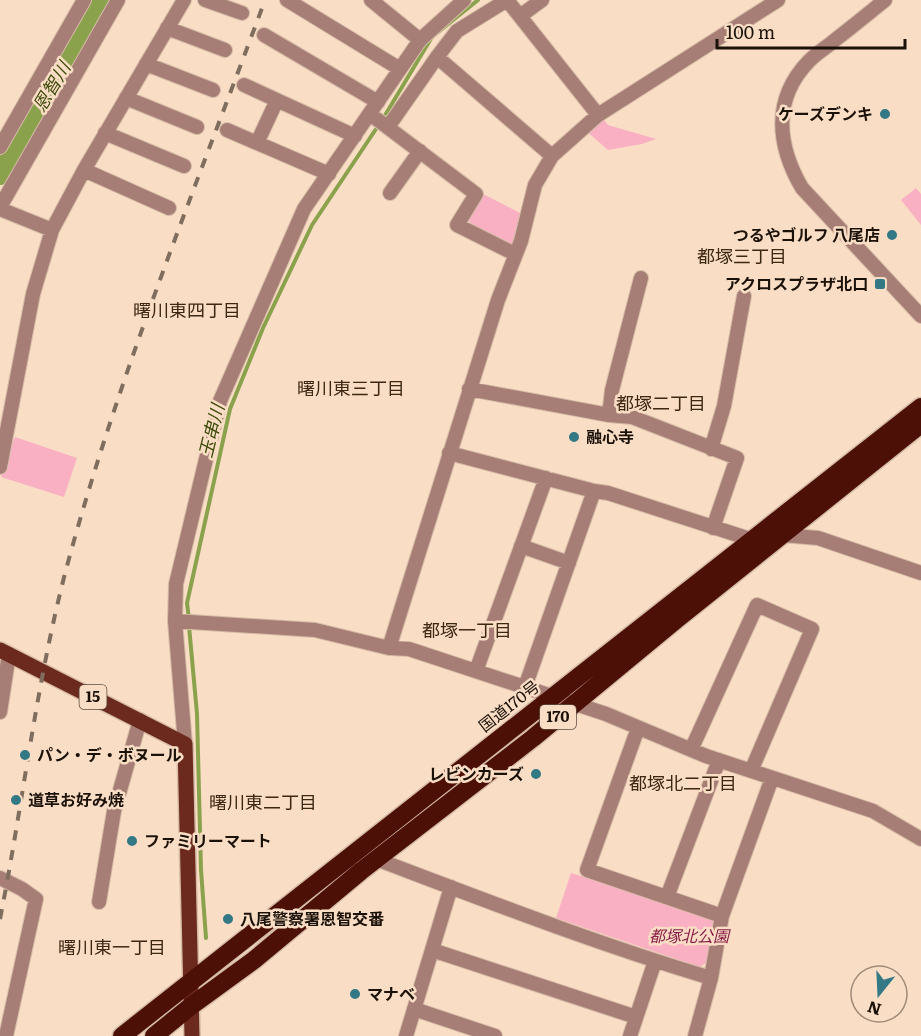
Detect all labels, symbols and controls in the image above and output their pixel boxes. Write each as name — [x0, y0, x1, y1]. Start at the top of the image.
scale bar — [717, 12, 904, 50]
text: 100 m — [726, 18, 775, 45]
water label: 恩智川 — [25, 54, 77, 116]
place label: ケーズデンキ — [778, 101, 873, 125]
marker: ケーズデンキ — [878, 107, 892, 121]
place label: つるやゴルフ 八尾店 — [733, 222, 880, 246]
marker: つるやゴルフ 八尾店 — [885, 228, 899, 242]
district label: 都塚三丁目 — [697, 242, 787, 269]
place label: アクロスプラザ北口 — [725, 271, 868, 295]
marker: アクロスプラザ北口 — [873, 277, 887, 291]
district label: 曙川東四丁目 — [133, 296, 241, 323]
district label: 曙川東三丁目 — [297, 374, 405, 401]
district label: 都塚二丁目 — [616, 389, 706, 416]
water label: 玉串川 — [191, 399, 231, 460]
place label: 融心寺 — [586, 424, 634, 448]
marker: 融心寺 — [567, 430, 581, 444]
district label: 都塚一丁目 — [422, 616, 512, 643]
street label: 国道170号 — [473, 674, 544, 737]
road number: 15 — [80, 685, 106, 709]
road number: 170 — [540, 705, 576, 729]
place label: パン・デ・ボヌール — [37, 742, 182, 766]
marker: パン・デ・ボヌール — [18, 748, 32, 762]
place label: レビンカーズ — [429, 761, 524, 785]
marker: レビンカーズ — [529, 767, 543, 781]
district label: 都塚北二丁目 — [629, 769, 737, 796]
place label: 道草お好み焼 — [28, 787, 124, 811]
district label: 曙川東二丁目 — [209, 788, 317, 815]
marker: 道草お好み焼 — [9, 793, 23, 807]
place label: ファミリーマート — [144, 828, 272, 852]
marker: ファミリーマート — [125, 834, 139, 848]
place label: 八尾警察署恩智交番 — [240, 906, 384, 930]
marker: 八尾警察署恩智交番 — [221, 912, 235, 926]
park label: 都塚北公園 — [649, 923, 731, 947]
district label: 曙川東一丁目 — [58, 933, 166, 960]
north arrow — [849, 964, 909, 1024]
place label: マナベ — [367, 981, 415, 1005]
marker: マナベ — [348, 987, 362, 1001]
text: N — [864, 996, 884, 1023]

